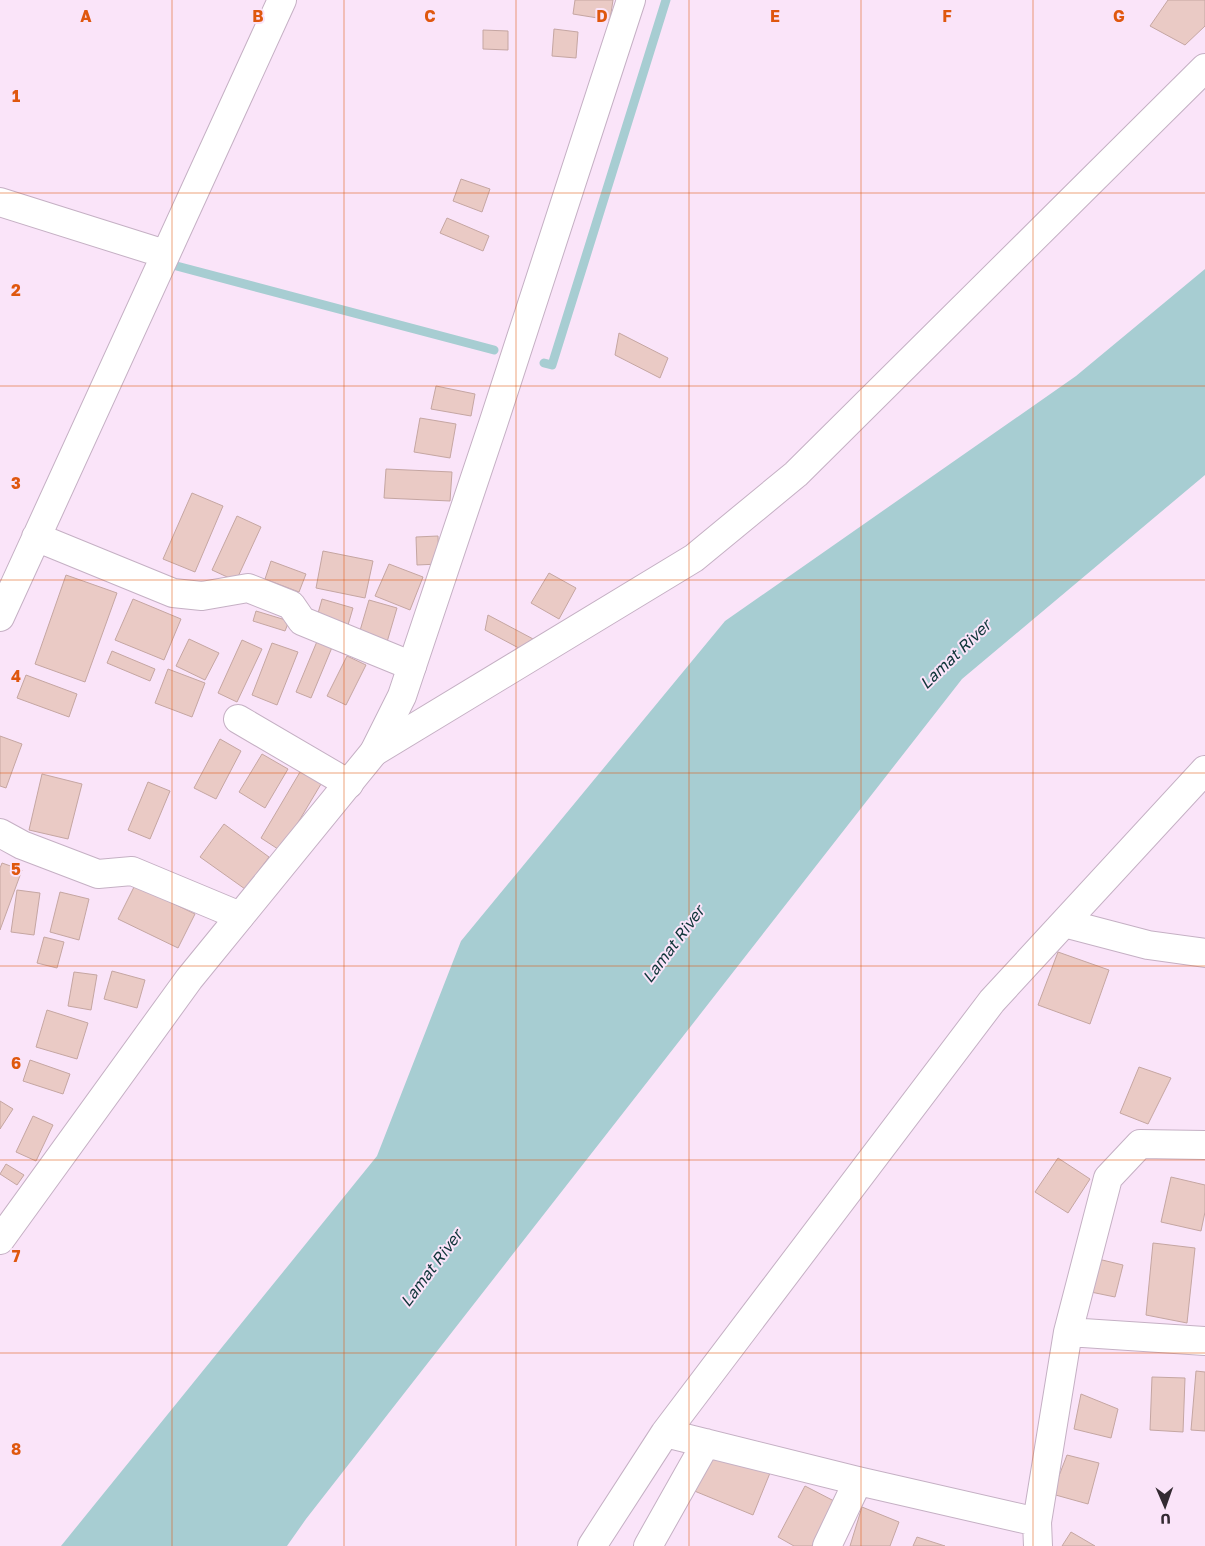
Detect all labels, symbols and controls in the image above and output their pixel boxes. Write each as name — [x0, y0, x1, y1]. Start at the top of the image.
text: A — [80, 6, 92, 26]
text: B — [252, 6, 264, 26]
text: C — [424, 6, 436, 26]
text: D — [596, 6, 608, 26]
text: E — [770, 6, 780, 26]
text: F — [942, 6, 952, 26]
text: G — [1113, 6, 1125, 26]
text: 1 — [12, 86, 20, 106]
text: 2 — [11, 280, 21, 300]
text: 3 — [11, 473, 21, 493]
water label: Lamat River — [915, 613, 997, 693]
text: 4 — [11, 666, 21, 686]
text: 5 — [11, 859, 21, 879]
water label: Lamat River — [638, 899, 710, 986]
text: 6 — [11, 1053, 21, 1073]
water label: Lamat River — [396, 1223, 468, 1310]
text: 7 — [12, 1246, 21, 1266]
text: 8 — [11, 1439, 21, 1459]
north arrow — [1140, 1481, 1190, 1531]
text: U — [1160, 1511, 1171, 1528]

